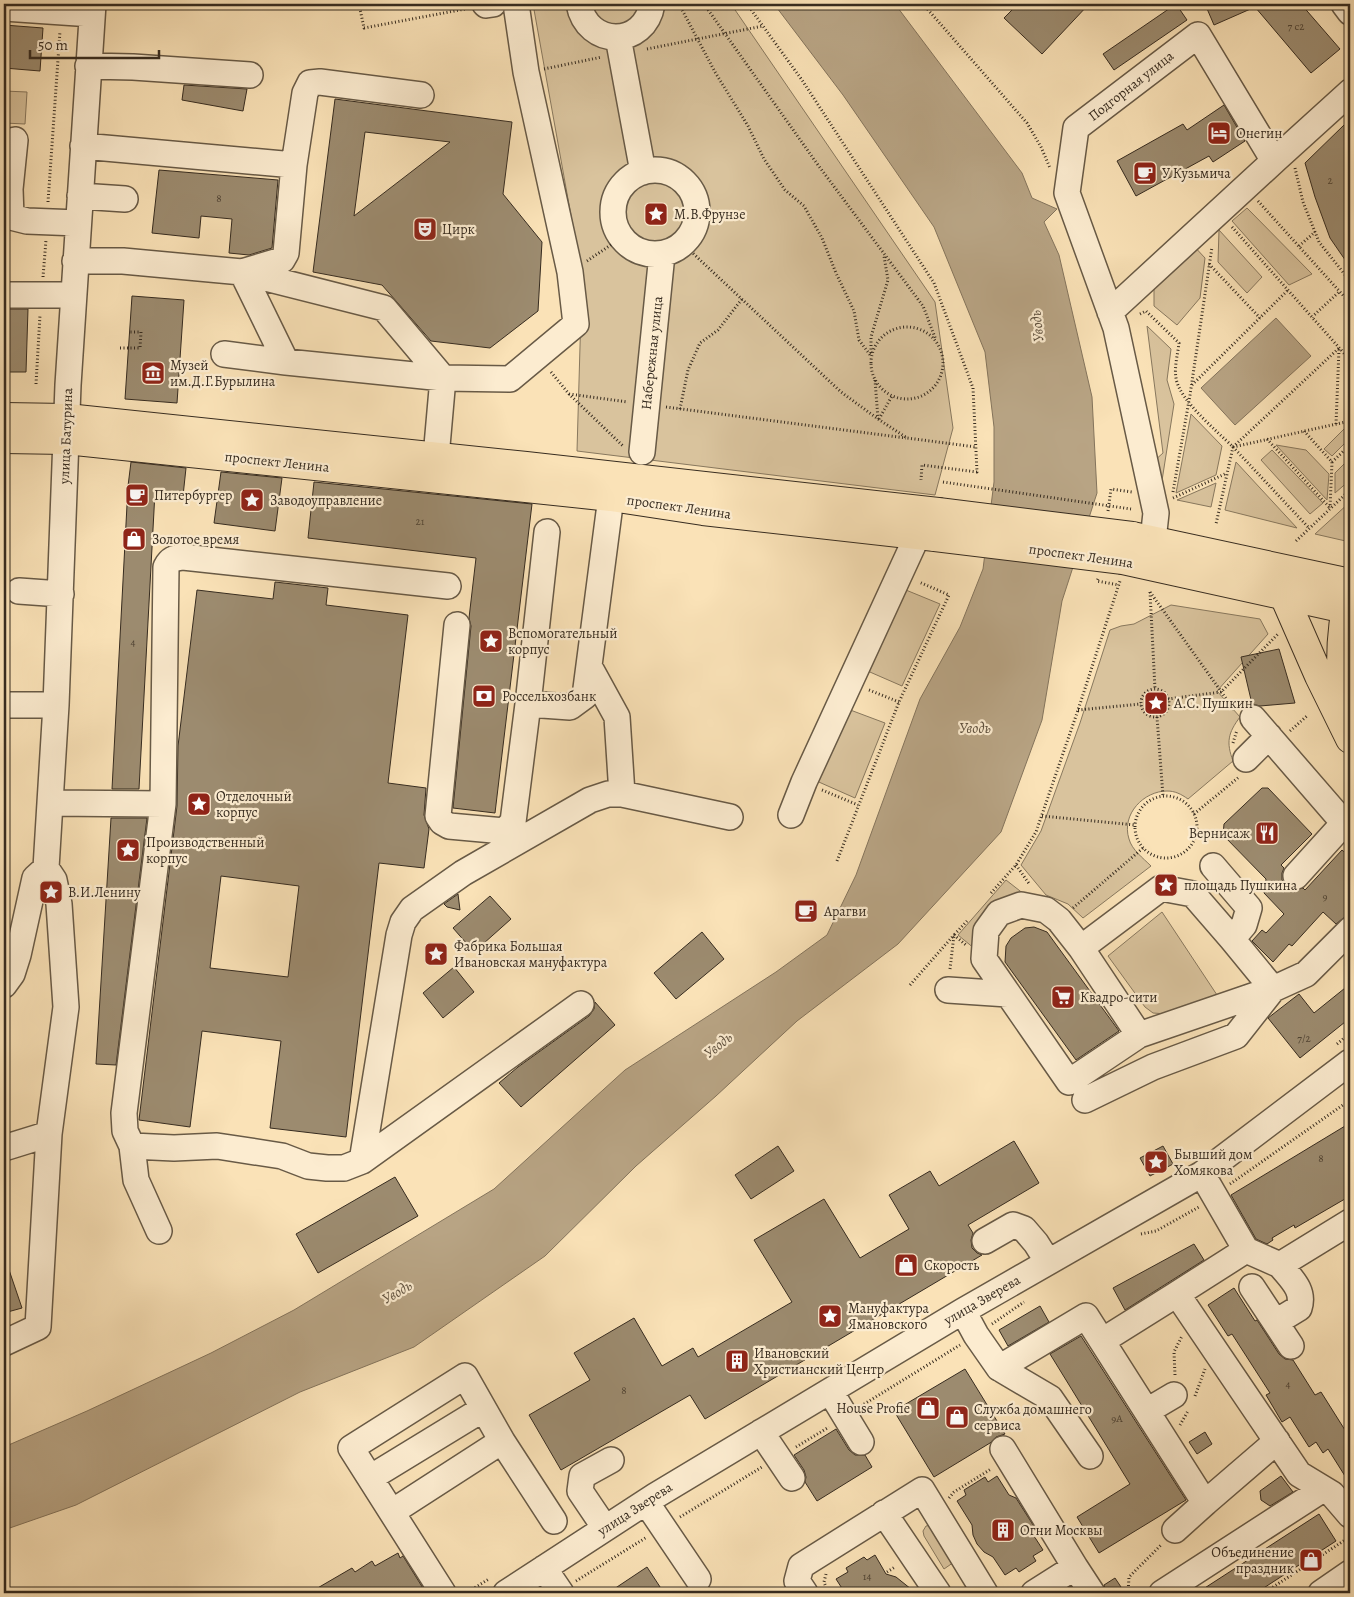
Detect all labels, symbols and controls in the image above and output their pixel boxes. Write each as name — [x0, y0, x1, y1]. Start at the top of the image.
house number: 7 с2 — [1288, 19, 1304, 34]
scale bar — [30, 28, 159, 60]
text: 50 m — [38, 35, 68, 55]
street label: Подгорная улица — [1084, 46, 1178, 125]
hotel icon: Онегин — [1206, 120, 1232, 146]
place label: Онегин — [1236, 124, 1282, 143]
cafe icon: У Кузьмича — [1132, 160, 1158, 186]
place label: У Кузьмича — [1162, 164, 1231, 183]
house number: 2 — [1327, 173, 1333, 188]
house number: 8 — [216, 191, 222, 206]
place icon: М.В.Фрунзе — [643, 201, 669, 227]
place label: М.В.Фрунзе — [674, 205, 746, 224]
theatre icon: Цирк — [412, 216, 438, 242]
place label: Цирк — [442, 220, 475, 239]
street label: Набережная улица — [637, 295, 667, 411]
water label: Уводь — [1025, 309, 1049, 343]
place label: Музей им.Д.Г.Бурылина — [170, 356, 276, 391]
museum icon: Музей им.Д.Г.Бурылина — [140, 360, 166, 386]
street label: улица Батурина — [55, 387, 77, 485]
street label: проспект Ленина — [224, 447, 331, 477]
cafe icon: Питербургер — [124, 482, 150, 508]
place label: Питербургер — [154, 486, 232, 505]
place icon: Заводоуправление — [239, 487, 265, 513]
street label: проспект Ленина — [626, 490, 733, 524]
place label: Заводоуправление — [270, 491, 382, 510]
house number: 21 — [416, 514, 425, 529]
shop icon: Золотое время — [121, 526, 147, 552]
place label: Золотое время — [152, 530, 240, 549]
street label: проспект Ленина — [1028, 539, 1135, 573]
place label: Вспомогательный корпус — [508, 624, 617, 659]
place icon: Вспомогательный корпус — [478, 628, 504, 654]
house number: 4 — [131, 635, 136, 650]
bank icon: Россельхозбанк — [471, 683, 497, 709]
place label: Россельхозбанк — [502, 687, 596, 706]
place icon: А.C. Пушкин — [1143, 690, 1169, 716]
place label: А.C. Пушкин — [1173, 694, 1253, 713]
water label: Уводь — [959, 718, 991, 738]
place label: Отделочный корпус — [216, 787, 292, 822]
place icon: Отделочный корпус — [186, 791, 212, 817]
restaurant icon: Вернисаж — [1254, 820, 1280, 846]
place label: Вернисаж — [1189, 824, 1250, 843]
place label: Производственный корпус — [146, 833, 264, 868]
place icon: Производственный корпус — [115, 837, 141, 863]
place icon: площадь Пушкина — [1153, 872, 1179, 898]
place label: площадь Пушкина — [1184, 876, 1298, 895]
place icon: В.И.Ленину — [38, 879, 64, 905]
place label: В.И.Ленину — [68, 883, 141, 902]
house number: 9 — [1322, 889, 1328, 904]
cafe icon: Арагви — [793, 898, 819, 924]
place label: Арагви — [823, 902, 866, 921]
place label: Фабрика Большая Ивановская мануфактура — [454, 937, 608, 972]
place icon: Фабрика Большая Ивановская мануфактура — [423, 941, 449, 967]
supermarket icon: Квадро-сити — [1050, 984, 1076, 1010]
place label: Квадро-сити — [1080, 988, 1157, 1007]
water label: Уводь — [699, 1027, 737, 1063]
house number: 7/2 — [1297, 1031, 1311, 1046]
place label: Бывший дом Хомякова — [1174, 1145, 1252, 1180]
place icon: Бывший дом Хомякова — [1143, 1149, 1169, 1175]
house number: 8 — [1318, 1151, 1324, 1166]
shop icon: Скорость — [893, 1252, 919, 1278]
place label: Скорость — [924, 1256, 979, 1275]
street label: улица Зверева — [939, 1270, 1024, 1330]
water label: Уводь — [378, 1275, 416, 1309]
place label: Мануфактура Ямановского — [848, 1299, 930, 1334]
place icon: Мануфактура Ямановского — [817, 1303, 843, 1329]
place label: Ивановский Христианский Центр — [754, 1344, 884, 1379]
building icon: Ивановский Христианский Центр — [724, 1348, 750, 1374]
house number: 4 — [1286, 1377, 1291, 1392]
house number: 8 — [621, 1383, 627, 1398]
shop icon: House Profie — [915, 1395, 941, 1421]
place label: House Profie — [836, 1399, 910, 1418]
place label: Служба домашнего сервиса — [974, 1400, 1092, 1435]
shop icon: Служба домашнего сервиса — [944, 1404, 970, 1430]
house number: 9А — [1111, 1411, 1123, 1426]
street label: улица Зверева — [593, 1477, 677, 1541]
building icon: Огни Москвы — [990, 1517, 1016, 1543]
place label: Огни Москвы — [1020, 1521, 1103, 1540]
place label: Объединение праздник — [1211, 1543, 1294, 1578]
shop icon: Объединение праздник — [1298, 1547, 1324, 1573]
house number: 14 — [863, 1569, 871, 1584]

